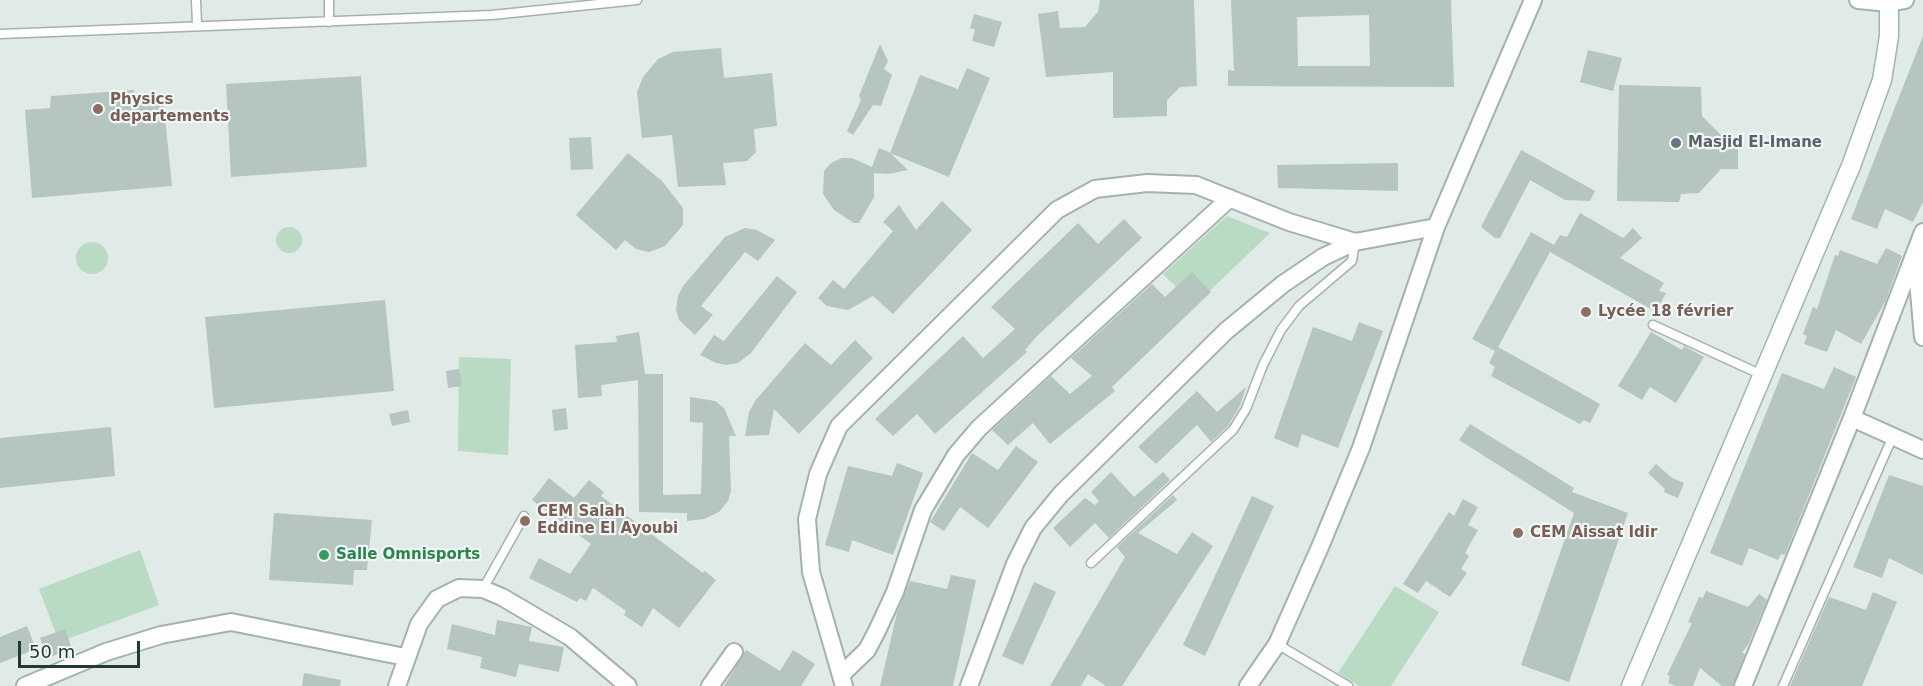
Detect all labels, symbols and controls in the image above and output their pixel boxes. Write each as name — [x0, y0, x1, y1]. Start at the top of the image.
place label: Physics departements — [110, 91, 229, 126]
marker: Physics departements — [91, 102, 105, 116]
place label: Masjid El-Imane — [1688, 134, 1822, 152]
marker: Masjid El-Imane — [1669, 136, 1683, 150]
place label: Lycée 18 février — [1598, 303, 1733, 321]
marker: Lycée 18 février — [1579, 305, 1593, 319]
place label: CEM Salah Eddine El Ayoubi — [537, 503, 678, 538]
marker: CEM Salah Eddine El Ayoubi — [518, 514, 532, 528]
place label: CEM Aissat Idir — [1530, 524, 1657, 542]
marker: CEM Aissat Idir — [1511, 526, 1525, 540]
place label: Salle Omnisports — [336, 546, 480, 564]
marker: Salle Omnisports — [317, 548, 331, 562]
scale bar — [21, 629, 142, 667]
text: 50 m — [29, 641, 75, 662]

